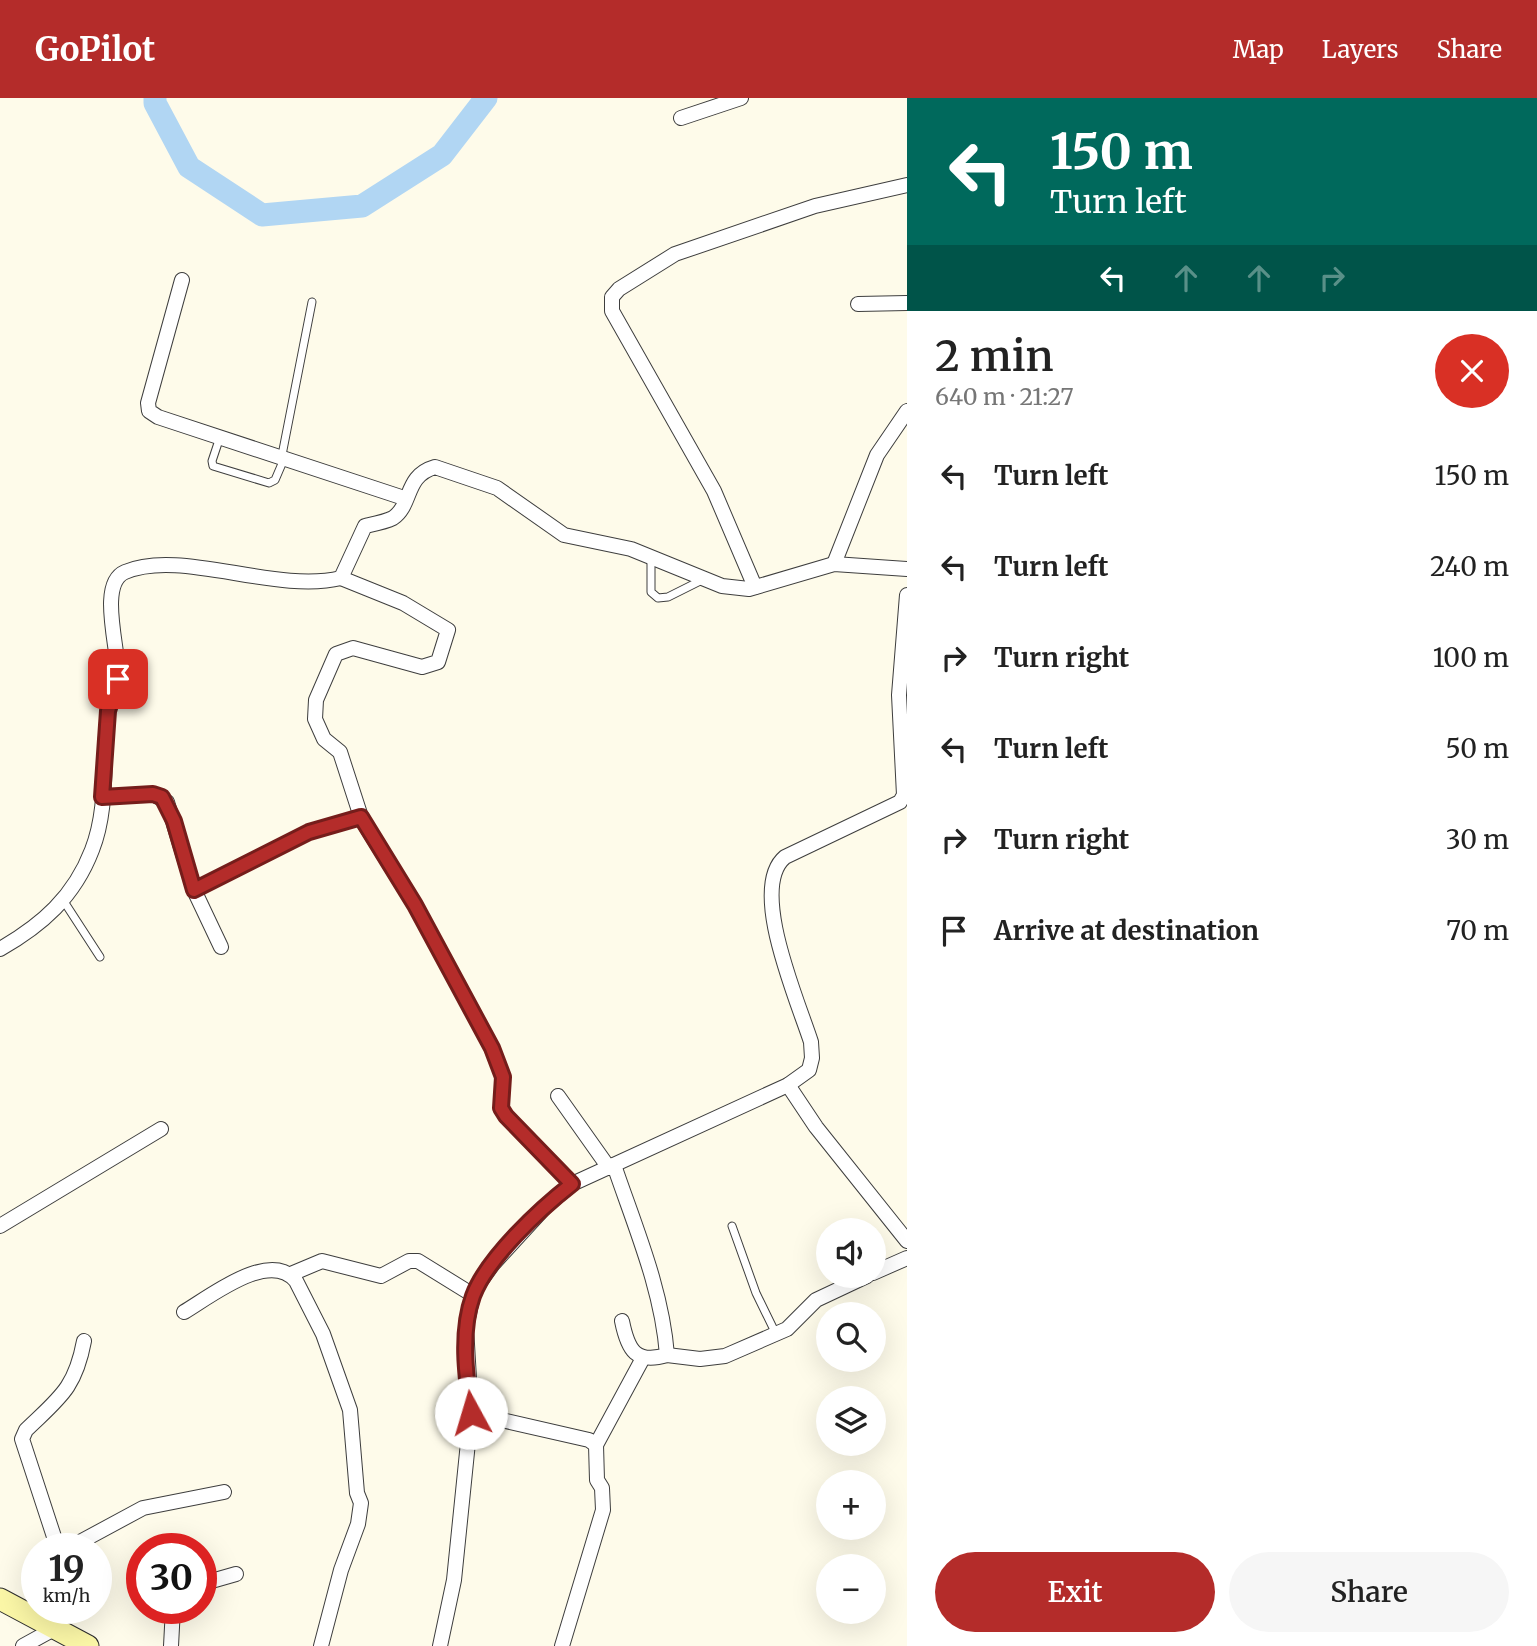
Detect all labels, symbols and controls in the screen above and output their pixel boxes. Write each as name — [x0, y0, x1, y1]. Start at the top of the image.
text: GoPilot — [35, 29, 155, 70]
text: Map — [1233, 34, 1284, 65]
text: Layers — [1322, 34, 1398, 65]
text: Share — [1436, 34, 1502, 65]
text: 150 m — [1050, 121, 1193, 182]
icon: left — [935, 126, 1026, 217]
text: Turn left — [1050, 182, 1187, 222]
icon: left — [1094, 259, 1132, 297]
icon: ahead — [1167, 259, 1205, 297]
icon: ahead — [1240, 259, 1278, 297]
icon: right — [1313, 259, 1351, 297]
text: 2 min — [935, 330, 1054, 382]
button: close — [1435, 334, 1509, 408]
text: 640 m · 21:27 — [935, 382, 1074, 411]
icon: left — [935, 457, 973, 495]
text: Turn left — [994, 459, 1108, 492]
text: 150 m — [1435, 459, 1509, 492]
icon: left — [935, 548, 973, 586]
text: Turn left — [994, 550, 1108, 583]
text: 240 m — [1430, 550, 1509, 583]
icon: right — [935, 639, 973, 677]
text: Turn right — [994, 641, 1129, 674]
text: 100 m — [1433, 641, 1509, 674]
pin — [88, 649, 148, 709]
icon: arrive — [99, 660, 137, 698]
icon: left — [935, 730, 973, 768]
text: Turn left — [994, 732, 1108, 765]
text: 50 m — [1445, 732, 1509, 765]
icon: right — [935, 821, 973, 859]
text: Turn right — [994, 823, 1129, 856]
text: 30 m — [1446, 823, 1509, 856]
icon: arrive — [935, 912, 973, 950]
text: Arrive at destination — [994, 914, 1259, 947]
text: 70 m — [1446, 914, 1509, 947]
map controls — [816, 1218, 886, 1624]
button: sound — [816, 1218, 886, 1288]
button: search — [816, 1302, 886, 1372]
position arrow — [434, 1376, 508, 1450]
button: layers — [816, 1386, 886, 1456]
button: + — [816, 1470, 886, 1540]
speed limit sign: 30 — [126, 1533, 217, 1624]
text: 19 — [48, 1547, 85, 1591]
button: Exit — [935, 1552, 1215, 1632]
button: Share — [1229, 1552, 1509, 1632]
button: − — [816, 1554, 886, 1624]
text: km/h — [43, 1584, 90, 1607]

